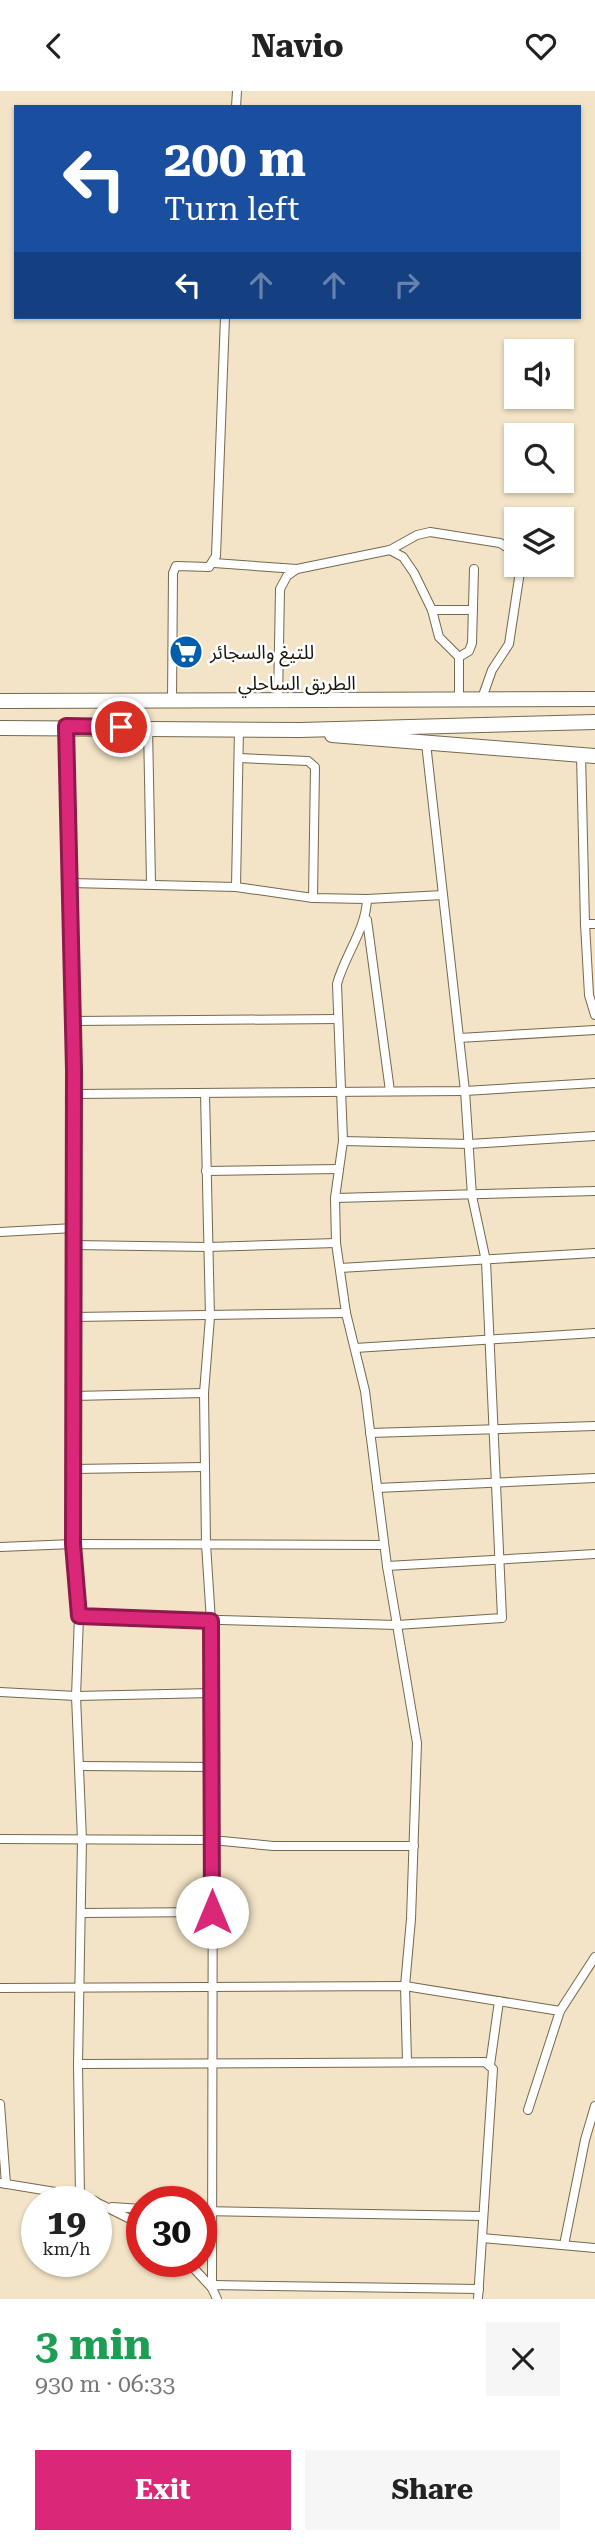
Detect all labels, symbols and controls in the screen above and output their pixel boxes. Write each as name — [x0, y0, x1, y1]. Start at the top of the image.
icon: back — [35, 27, 73, 65]
text: Navio — [251, 27, 344, 65]
icon: heart — [522, 27, 560, 65]
text: 200 m — [164, 131, 306, 188]
icon: left — [49, 133, 140, 224]
text: Turn left — [164, 190, 299, 228]
icon: left — [169, 266, 207, 304]
icon: ahead — [242, 266, 280, 304]
icon: ahead — [315, 266, 353, 304]
icon: right — [388, 266, 426, 304]
map controls — [504, 339, 574, 577]
button: sound — [504, 339, 574, 409]
button: search — [504, 423, 574, 493]
button: layers — [504, 507, 574, 577]
supermarket icon: للتيغ والسجائر — [167, 633, 205, 671]
place label: للتيغ والسجائر — [209, 641, 314, 667]
street label: الطريق الساحلي — [238, 672, 356, 698]
pin — [91, 697, 151, 757]
icon: arrive — [102, 708, 140, 746]
position arrow — [175, 1875, 249, 1949]
speed limit sign: 30 — [126, 2186, 217, 2277]
text: 19 — [47, 2202, 86, 2243]
text: km/h — [42, 2238, 91, 2259]
text: 3 min — [35, 2320, 152, 2369]
button: close — [486, 2322, 560, 2396]
text: 930 m · 06:33 — [35, 2371, 175, 2398]
button: Exit — [35, 2450, 291, 2530]
button: Share — [305, 2450, 560, 2530]

